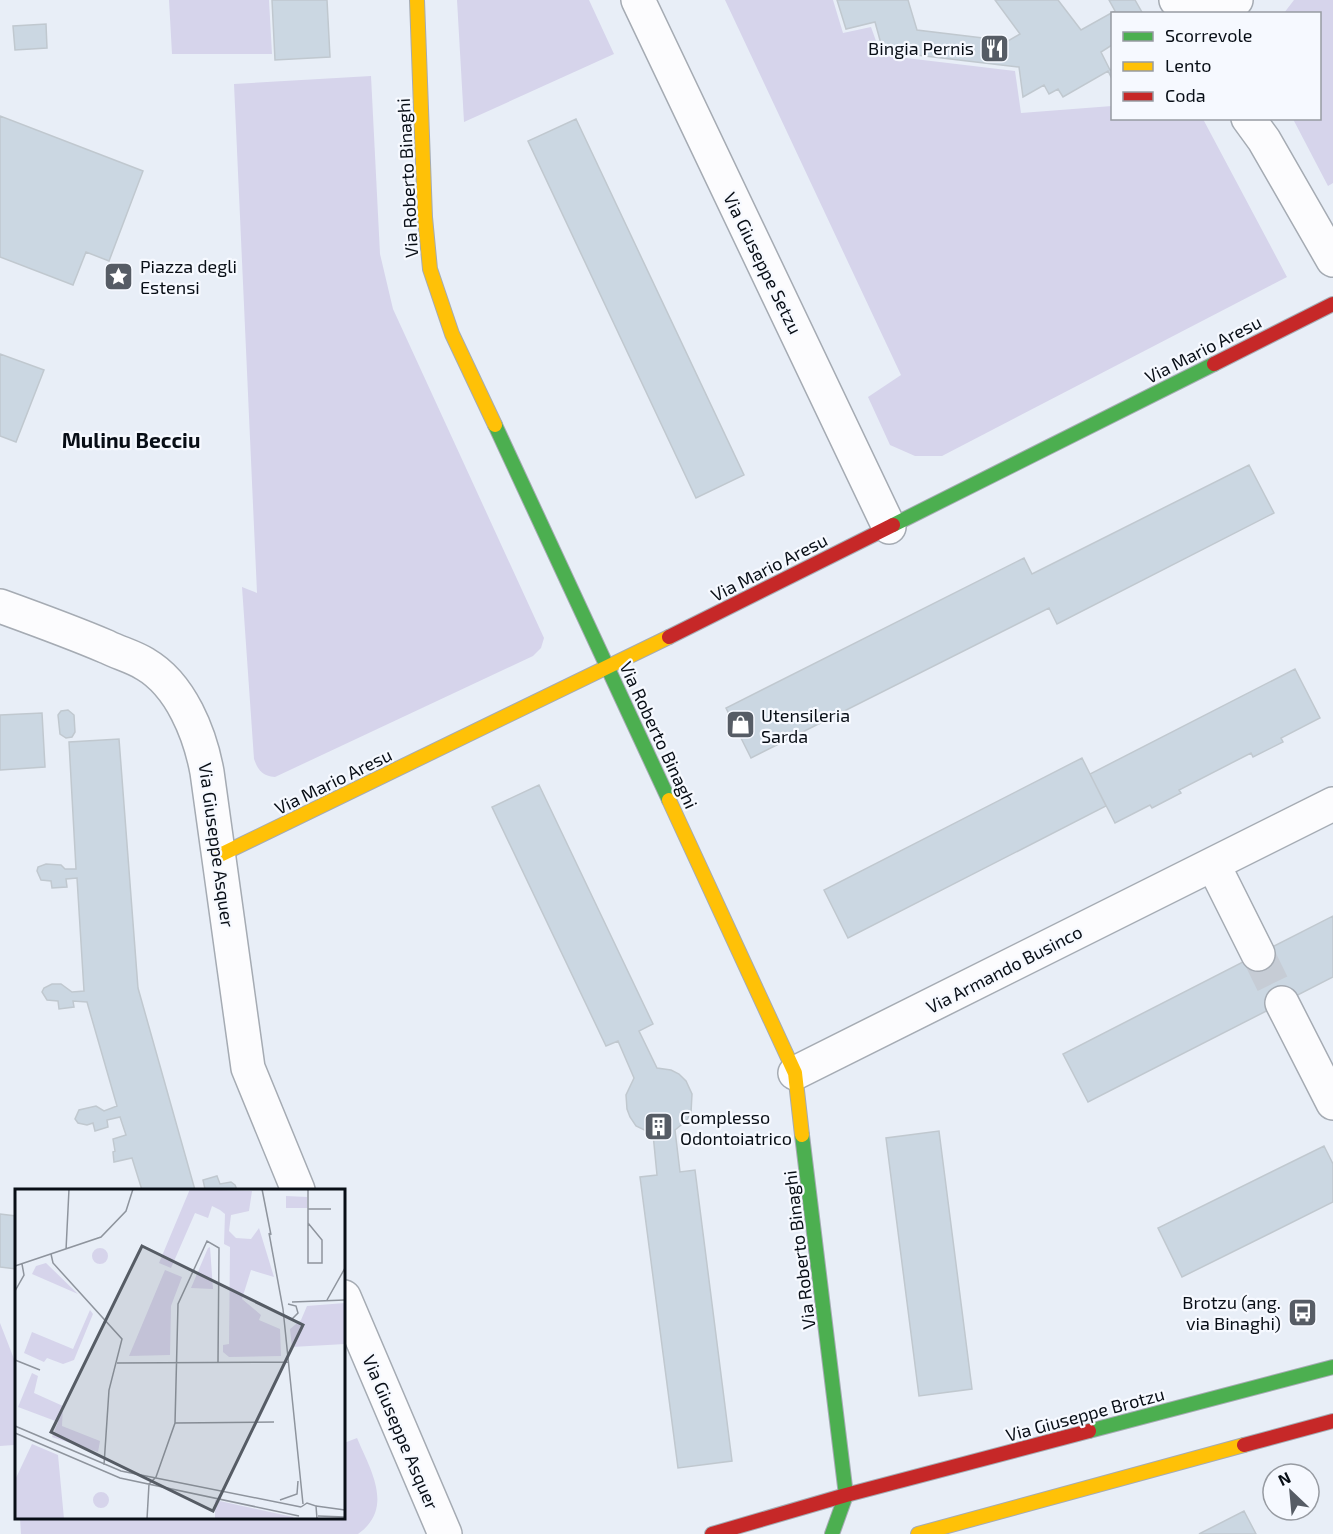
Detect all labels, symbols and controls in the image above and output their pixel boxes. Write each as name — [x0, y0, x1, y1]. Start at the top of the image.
legend — [1111, 12, 1321, 120]
text: Scorrevole — [1165, 24, 1252, 46]
restaurant icon: Bingia Pernis — [979, 32, 1011, 64]
place label: Bingia Pernis — [868, 37, 974, 59]
text: Lento — [1165, 54, 1211, 76]
text: Coda — [1165, 84, 1206, 106]
street label: Via Roberto Binaghi — [392, 98, 422, 258]
street label: Via Giuseppe Setzu — [719, 189, 807, 337]
place label: Piazza degli Estensi — [140, 255, 237, 298]
place icon: Piazza degli Estensi — [103, 260, 135, 292]
street label: Via Mario Aresu — [1141, 310, 1265, 388]
district label: Mulinu Becciu — [62, 427, 200, 452]
street label: Via Mario Aresu — [707, 528, 831, 606]
street label: Via Roberto Binaghi — [615, 658, 703, 812]
place label: Utensileria Sarda — [761, 704, 850, 747]
shop icon: Utensileria Sarda — [724, 709, 756, 741]
street label: Via Mario Aresu — [271, 743, 395, 819]
street label: Via Giuseppe Asquer — [195, 761, 239, 929]
street label: Via Armando Businco — [922, 920, 1086, 1018]
place label: Complesso Odontoiatrico — [680, 1106, 792, 1149]
building icon: Complesso Odontoiatrico — [643, 1111, 675, 1143]
street label: Via Roberto Binaghi — [778, 1169, 820, 1331]
inset map — [15, 1189, 345, 1519]
place label: Brotzu (ang. via Binaghi) — [1182, 1291, 1281, 1334]
bus stop icon: Brotzu (ang. via Binaghi) — [1286, 1296, 1318, 1328]
street label: Via Giuseppe Asquer — [358, 1351, 444, 1513]
street label: Via Giuseppe Brotzu — [1003, 1382, 1167, 1446]
north arrow — [1261, 1462, 1321, 1522]
text: N — [1275, 1467, 1294, 1489]

